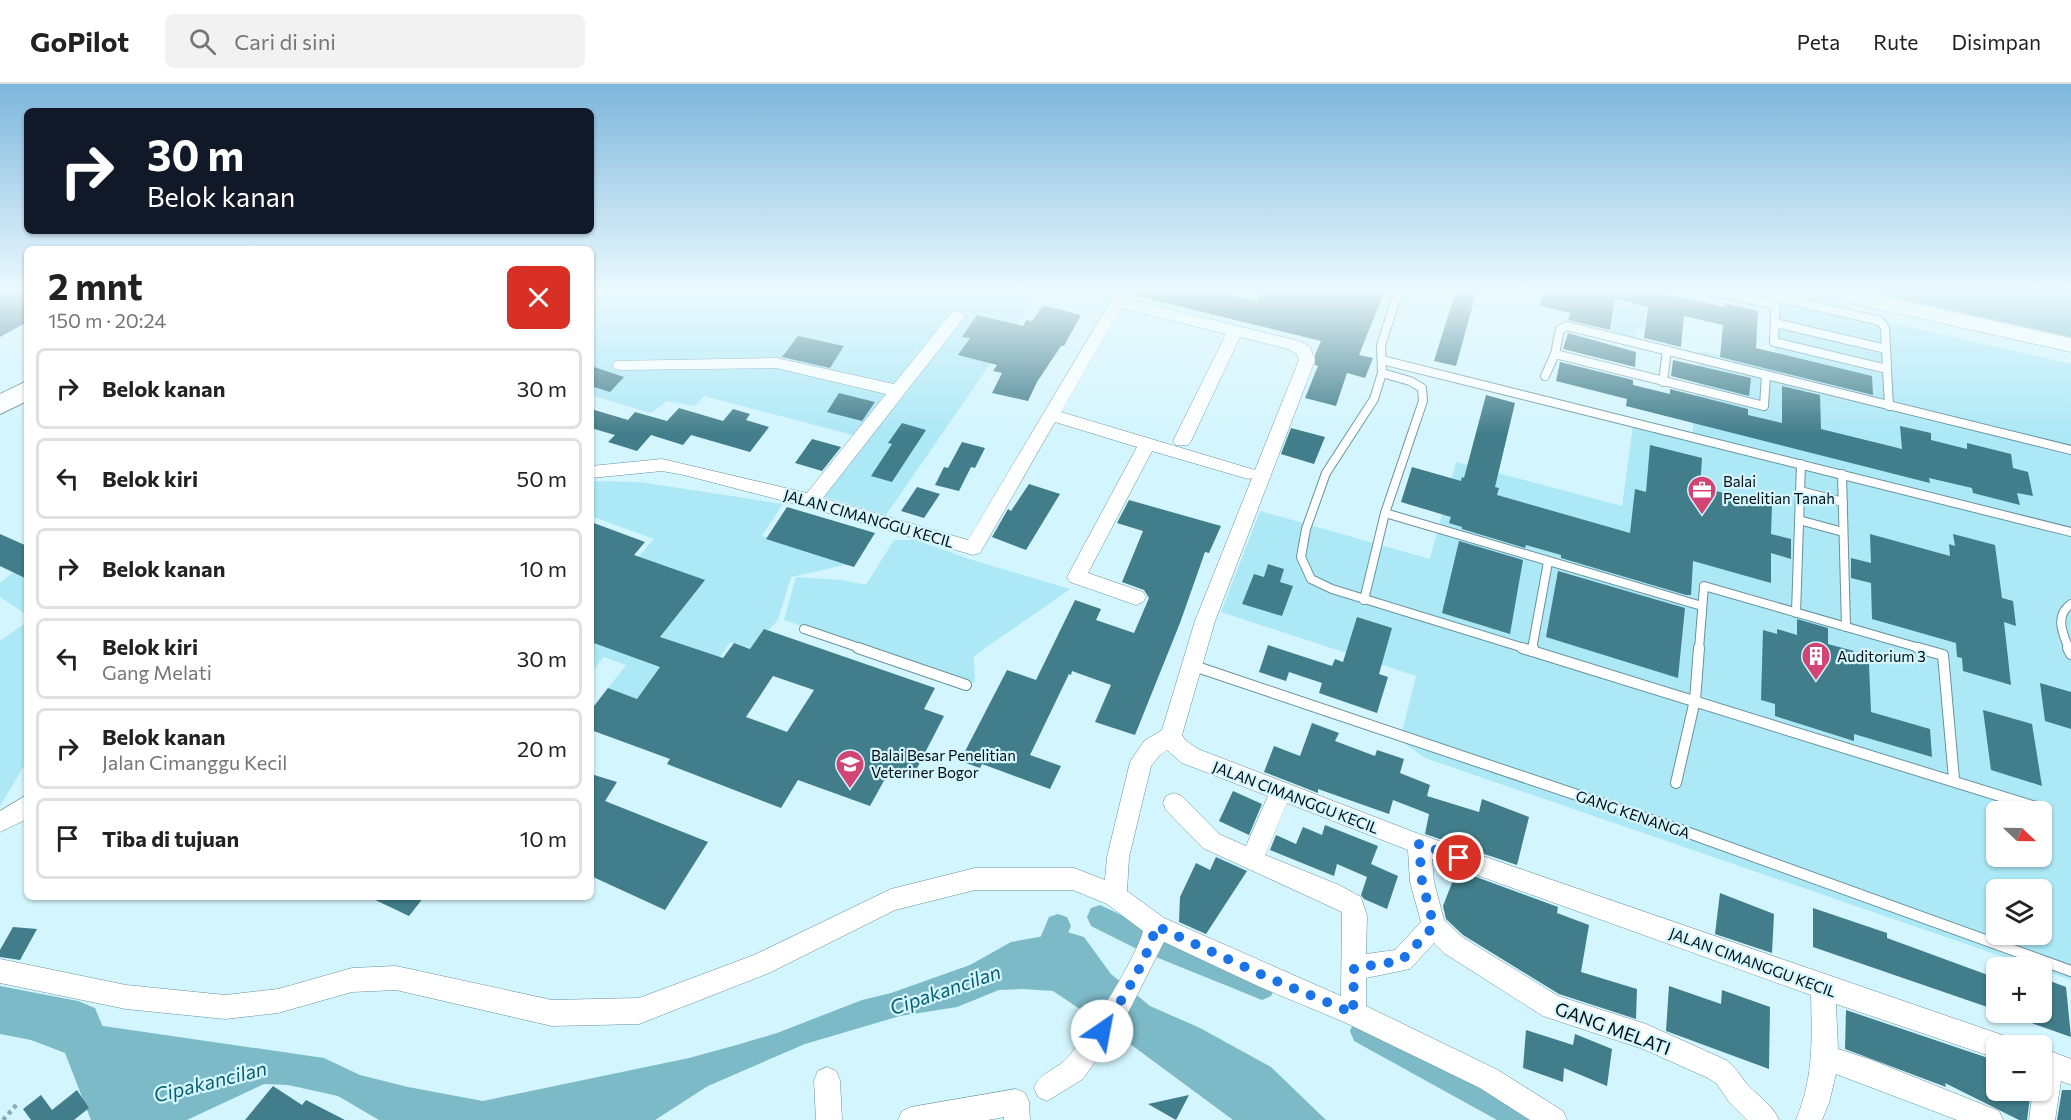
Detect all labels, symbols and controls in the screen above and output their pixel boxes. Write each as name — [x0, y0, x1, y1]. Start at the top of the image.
search box — [165, 14, 585, 68]
text: GoPilot — [30, 24, 129, 58]
icon: search — [186, 25, 219, 58]
text: Cari di sini — [234, 28, 336, 55]
text: Peta — [1797, 29, 1840, 54]
text: Rute — [1873, 29, 1918, 54]
text: Disimpan — [1951, 29, 2041, 54]
text: 30 m — [147, 128, 244, 180]
icon: right — [48, 132, 126, 210]
text: Belok kanan — [147, 180, 295, 213]
text: 2 mnt — [48, 263, 143, 307]
button: close — [507, 266, 570, 329]
text: 150 m · 20:24 — [48, 308, 166, 332]
icon: right — [51, 372, 84, 405]
text: Belok kanan — [102, 375, 225, 402]
text: 30 m — [517, 375, 567, 402]
icon: left — [51, 462, 84, 495]
text: Belok kiri — [102, 465, 198, 492]
text: 50 m — [517, 465, 567, 492]
place label: Balai Penelitian Tanah — [1723, 472, 1835, 507]
office icon: Balai Penelitian Tanah — [1686, 474, 1718, 516]
street label: JALAN CIMANGGU KECIL — [782, 485, 957, 551]
icon: right — [51, 552, 84, 585]
text: Belok kanan — [102, 555, 225, 582]
text: 10 m — [520, 555, 567, 582]
text: Belok kiri — [102, 633, 198, 660]
building icon: Auditorium 3 — [1800, 640, 1832, 682]
icon: left — [51, 642, 84, 675]
text: 30 m — [517, 645, 567, 672]
place label: Auditorium 3 — [1837, 647, 1926, 665]
text: Gang Melati — [102, 660, 212, 684]
text: Belok kanan — [102, 723, 225, 750]
icon: right — [51, 732, 84, 765]
text: 20 m — [517, 735, 567, 762]
place label: Balai Besar Penelitian Veteriner Bogor — [871, 746, 1016, 781]
school or university icon: Balai Besar Penelitian Veteriner Bogor — [834, 748, 866, 790]
text: Jalan Cimanggu Kecil — [102, 750, 287, 774]
street label: JALAN CIMANGGU KECIL — [1211, 757, 1382, 837]
street label: GANG KENANGA — [1573, 786, 1693, 842]
north arrow — [1986, 801, 2052, 867]
map controls — [1986, 801, 2052, 1101]
icon: arrive — [51, 822, 84, 855]
text: Tiba di tujuan — [102, 825, 239, 852]
text: 10 m — [520, 825, 567, 852]
pin — [1433, 832, 1484, 883]
icon: arrive — [1442, 841, 1475, 874]
button: layers — [1986, 879, 2052, 945]
street label: JALAN CIMANGGU KECIL — [1667, 923, 1839, 1001]
button: + — [1986, 957, 2052, 1023]
water label: Cipakancilan — [886, 959, 1004, 1019]
street label: GANG MELATI — [1552, 997, 1674, 1059]
position arrow — [1070, 999, 1134, 1063]
button: − — [1986, 1035, 2052, 1101]
water label: Cipakancilan — [151, 1055, 269, 1107]

